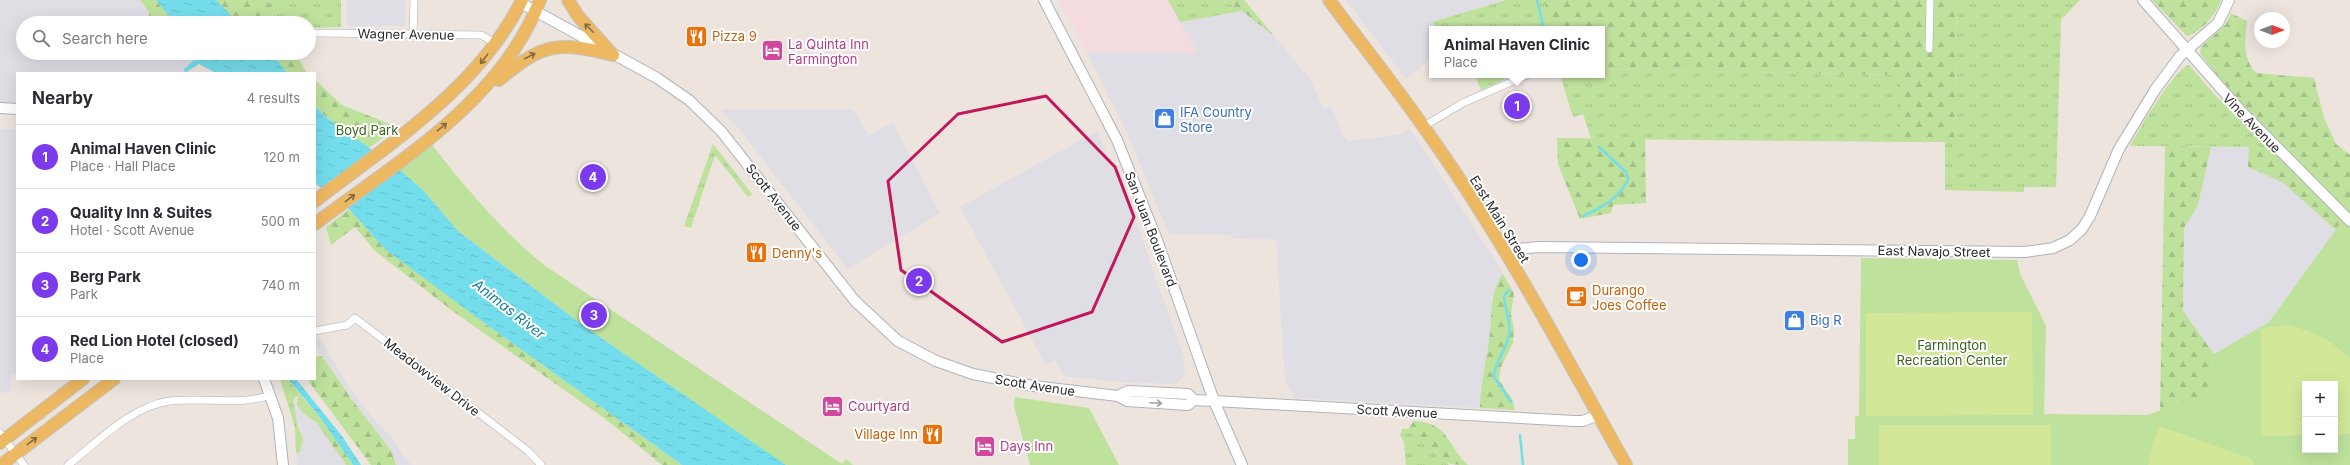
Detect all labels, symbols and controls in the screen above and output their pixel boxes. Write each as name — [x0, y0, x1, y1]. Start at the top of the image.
north arrow — [2254, 12, 2290, 48]
search box — [16, 16, 316, 60]
one-way arrow — [584, 23, 594, 33]
restaurant icon: Pizza 9 — [683, 23, 709, 49]
street label: Wagner Avenue — [357, 25, 455, 43]
popup — [1429, 26, 1605, 78]
icon: search — [30, 27, 52, 49]
place label: Pizza 9 — [712, 28, 757, 44]
text: Search here — [62, 29, 148, 48]
text: Animal Haven Clinic — [1444, 35, 1590, 54]
place label: La Quinta Inn Farmington — [788, 36, 869, 67]
hotel icon: La Quinta Inn Farmington — [759, 38, 785, 64]
one-way arrow — [524, 52, 536, 60]
one-way arrow — [479, 53, 488, 64]
text: Place — [1444, 54, 1478, 70]
text: Nearby — [32, 88, 93, 108]
text: 4 results — [247, 90, 300, 106]
street label: Vine Avenue — [2220, 90, 2284, 156]
pin: 1 — [1504, 91, 1530, 121]
place label: IFA Country Store — [1180, 104, 1252, 135]
shop icon: IFA Country Store — [1152, 106, 1178, 132]
park label: Boyd Park — [336, 122, 398, 138]
one-way arrow — [437, 123, 448, 132]
text: Animal Haven Clinic — [70, 139, 216, 158]
text: 1 — [42, 149, 48, 165]
text: 120 m — [264, 149, 300, 165]
text: Place · Hall Place — [70, 158, 176, 174]
street label: Scott Avenue — [743, 160, 805, 234]
pin: 4 — [580, 162, 606, 192]
street label: San Juan Boulevard — [1122, 169, 1180, 289]
street label: East Main Street — [1467, 172, 1533, 266]
one-way arrow — [344, 194, 355, 202]
text: Quality Inn & Suites — [70, 203, 212, 222]
text: 2 — [41, 213, 49, 229]
text: 500 m — [261, 213, 300, 229]
text: Hotel · Scott Avenue — [70, 222, 194, 238]
restaurant icon: Denny's — [744, 240, 770, 266]
street label: East Navajo Street — [1878, 242, 1990, 260]
place label: Denny's — [772, 245, 822, 261]
your location — [1571, 250, 1591, 270]
pin: 2 — [906, 266, 932, 296]
text: Berg Park — [70, 267, 141, 286]
water label: Animas River — [469, 275, 549, 342]
text: 3 — [41, 277, 49, 293]
text: 740 m — [262, 277, 300, 293]
place label: Durango Joes Coffee — [1592, 282, 1667, 313]
cafe icon: Durango Joes Coffee — [1564, 284, 1590, 310]
text: Park — [70, 286, 98, 302]
pin: 3 — [581, 300, 607, 330]
shop icon: Big R — [1781, 307, 1807, 333]
place label: Big R — [1810, 312, 1842, 328]
text: Red Lion Hotel (closed) — [70, 331, 239, 350]
street label: Meadowview Drive — [381, 335, 483, 419]
park label: Farmington Recreation Center — [1897, 337, 2007, 368]
text: 4 — [41, 341, 49, 357]
text: 740 m — [262, 341, 300, 357]
text: Place — [70, 350, 104, 366]
street label: Scott Avenue — [994, 371, 1076, 399]
map controls — [2302, 381, 2338, 453]
button: + — [2302, 381, 2338, 417]
hotel icon: Courtyard — [820, 393, 846, 419]
place label: Courtyard — [848, 398, 910, 414]
one-way arrow — [1149, 399, 1162, 406]
street label: Scott Avenue — [1356, 401, 1438, 421]
button: − — [2302, 417, 2338, 453]
restaurant icon: Village Inn — [920, 421, 946, 447]
place label: Village Inn — [854, 426, 918, 442]
hotel icon: Days Inn — [972, 433, 998, 459]
one-way arrow — [27, 437, 38, 446]
place label: Days Inn — [1000, 438, 1053, 454]

